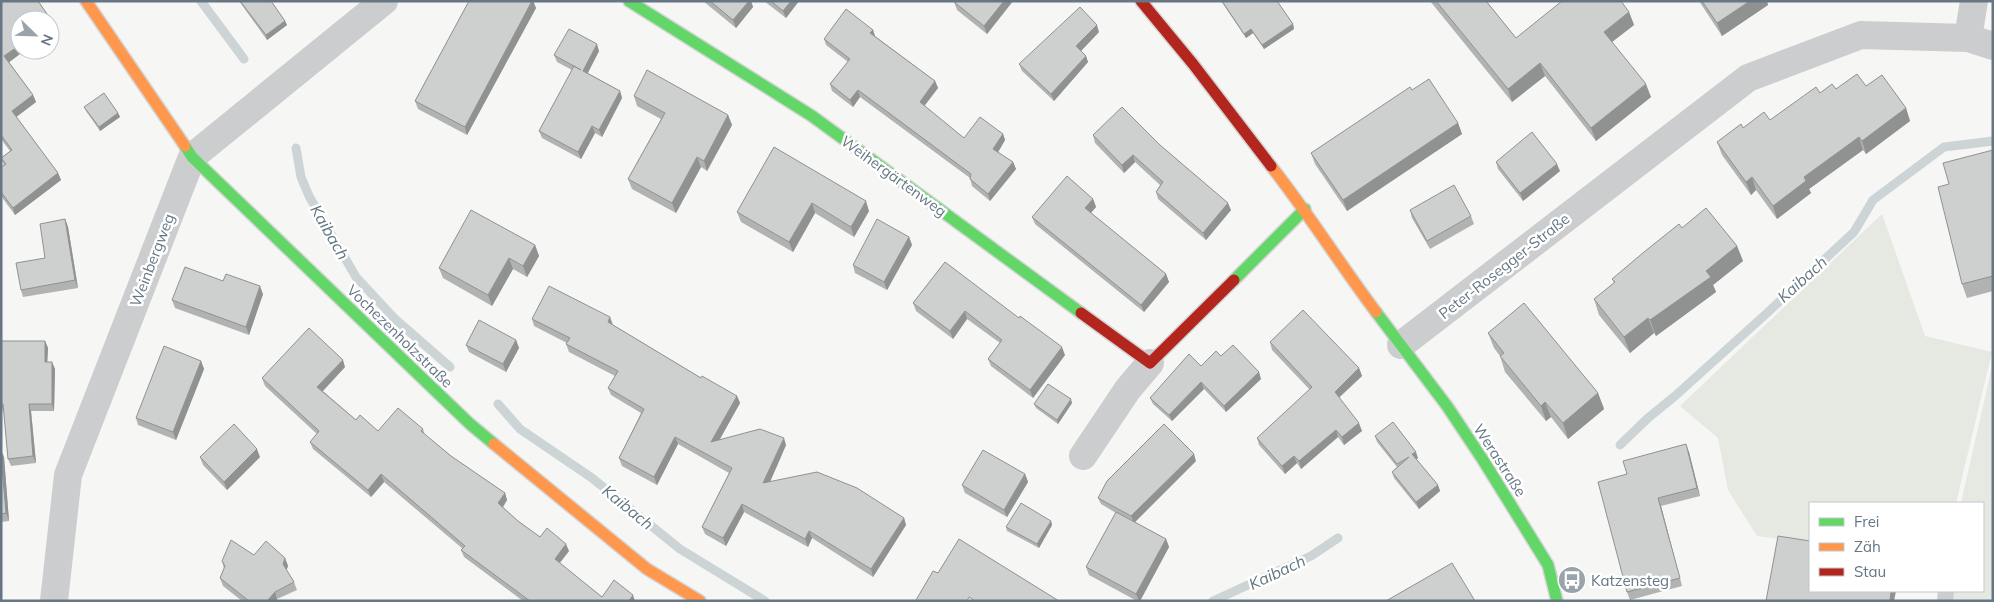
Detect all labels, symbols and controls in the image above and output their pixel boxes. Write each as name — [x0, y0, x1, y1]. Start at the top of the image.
north arrow — [10, 10, 60, 60]
text: N — [37, 32, 57, 48]
street label: Weihergärtenweg — [837, 131, 951, 221]
water label: Kaibach — [306, 201, 354, 263]
street label: Peter-Rosegger-Straße — [1435, 209, 1573, 323]
street label: Weinbergweg — [126, 211, 178, 309]
water label: Kaibach — [1773, 251, 1831, 307]
street label: Vochezenholzstraße — [343, 280, 457, 392]
street label: Werastraße — [1469, 420, 1531, 500]
water label: Kaibach — [598, 480, 658, 534]
legend — [1809, 502, 1984, 592]
text: Frei — [1854, 512, 1879, 531]
text: Zäh — [1854, 537, 1881, 556]
water label: Kaibach — [1246, 550, 1308, 594]
text: Stau — [1854, 562, 1886, 581]
bus stop icon: Katzensteg — [1557, 565, 1587, 595]
place label: Katzensteg — [1591, 571, 1669, 590]

